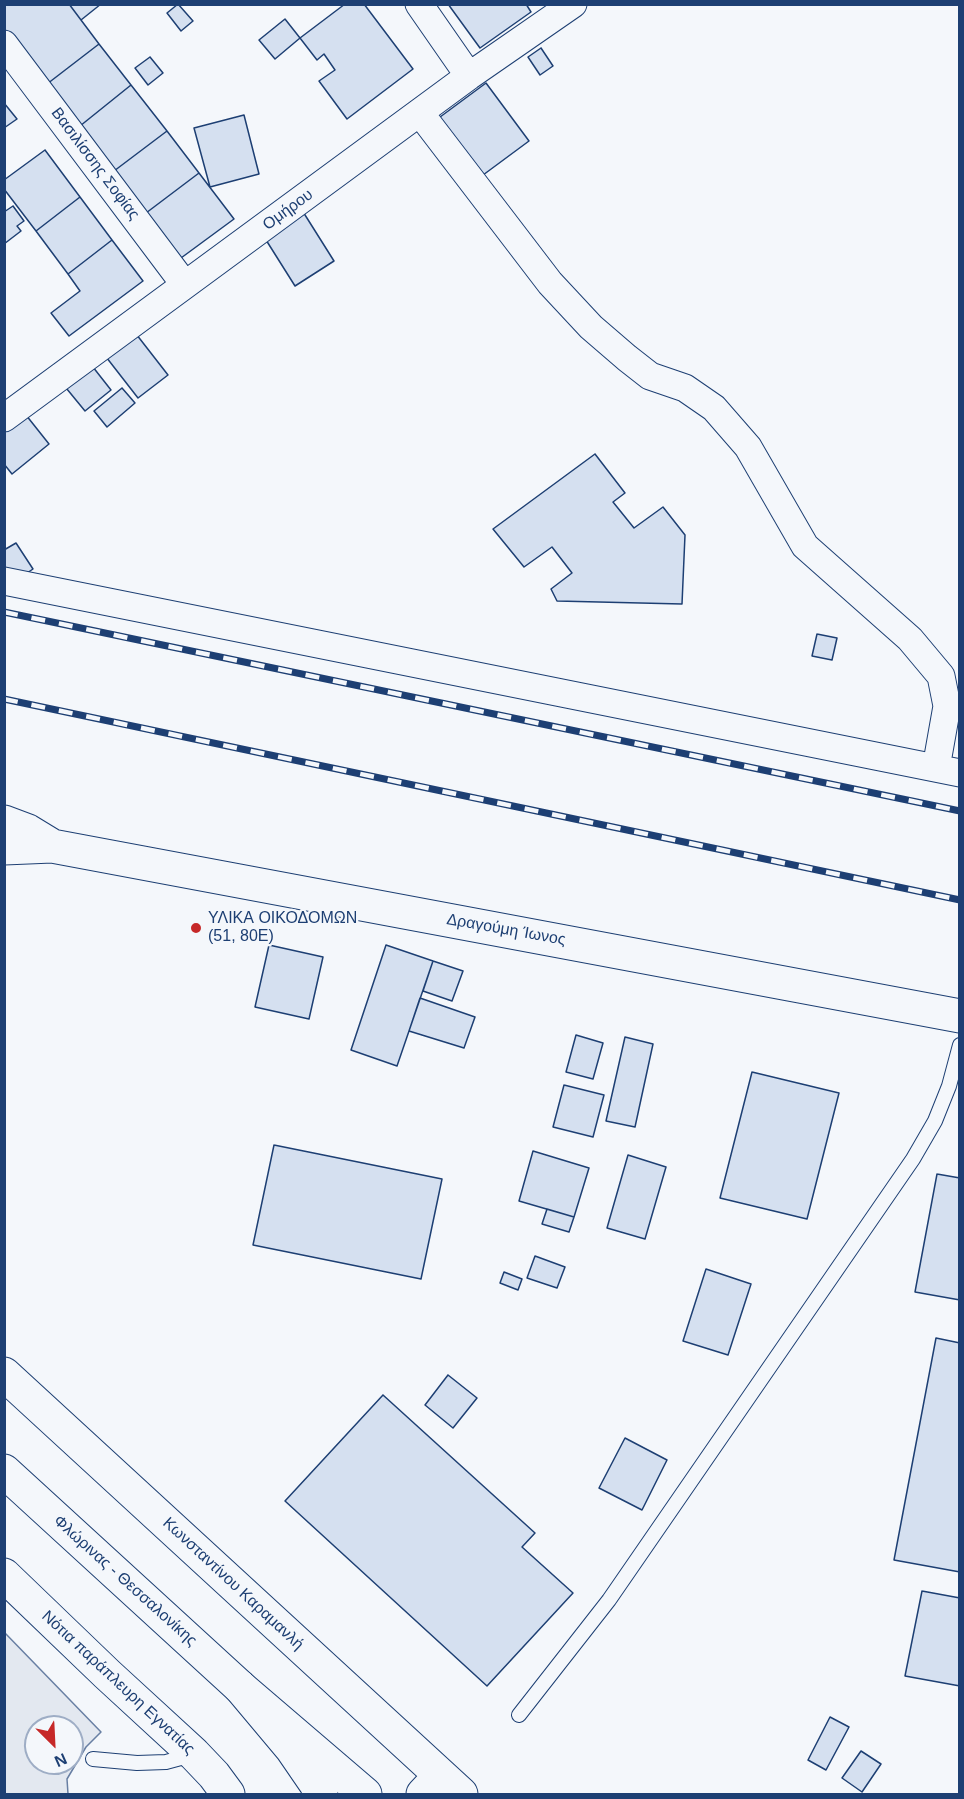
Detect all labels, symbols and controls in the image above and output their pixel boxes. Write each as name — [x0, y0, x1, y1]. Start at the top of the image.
street label: Βασιλίσσης Σοφίας — [47, 104, 143, 224]
street label: Ομήρου — [259, 185, 317, 235]
place label: ΥΛΙΚΑ ΟΙΚΟΔΟΜΩΝ (51, 80Ε) — [208, 909, 357, 947]
street label: Δραγούμη Ίωνος — [445, 910, 567, 950]
marker: ΥΛΙΚΑ ΟΙΚΟΔΟΜΩΝ (51, 80Ε) — [189, 921, 203, 935]
street label: Φλώρινας - Θεσσαλονίκης — [49, 1512, 201, 1650]
street label: Κωνσταντίνου Καραμανλή — [159, 1514, 307, 1654]
street label: Νότια παράπλευρη Εγνατίας — [37, 1607, 199, 1759]
north arrow — [24, 1715, 84, 1775]
text: N — [52, 1750, 69, 1770]

